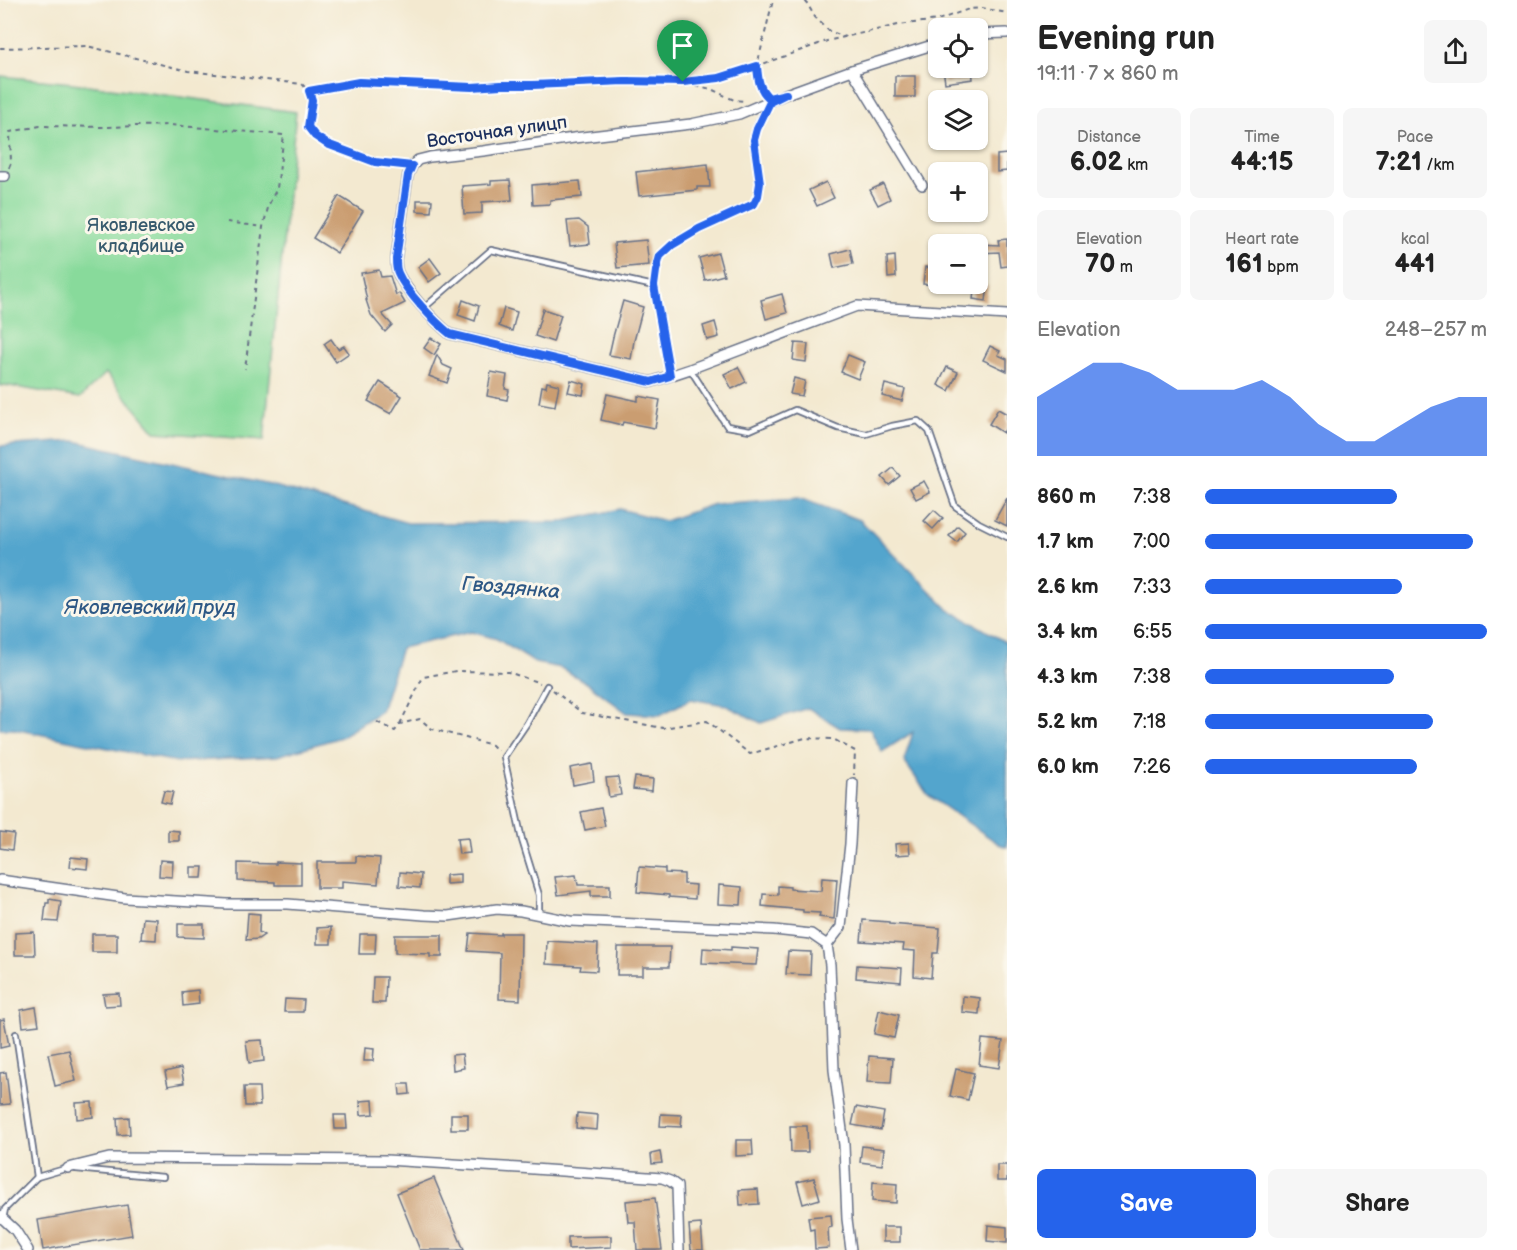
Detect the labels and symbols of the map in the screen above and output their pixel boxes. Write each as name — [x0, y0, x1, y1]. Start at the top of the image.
pin — [657, 20, 708, 82]
street label: Восточная улицп — [425, 112, 569, 152]
park label: Яковлевское кладбище — [87, 215, 195, 257]
water label: Гвоздянка — [461, 572, 561, 604]
water label: Яковлевский пруд — [63, 596, 236, 620]

